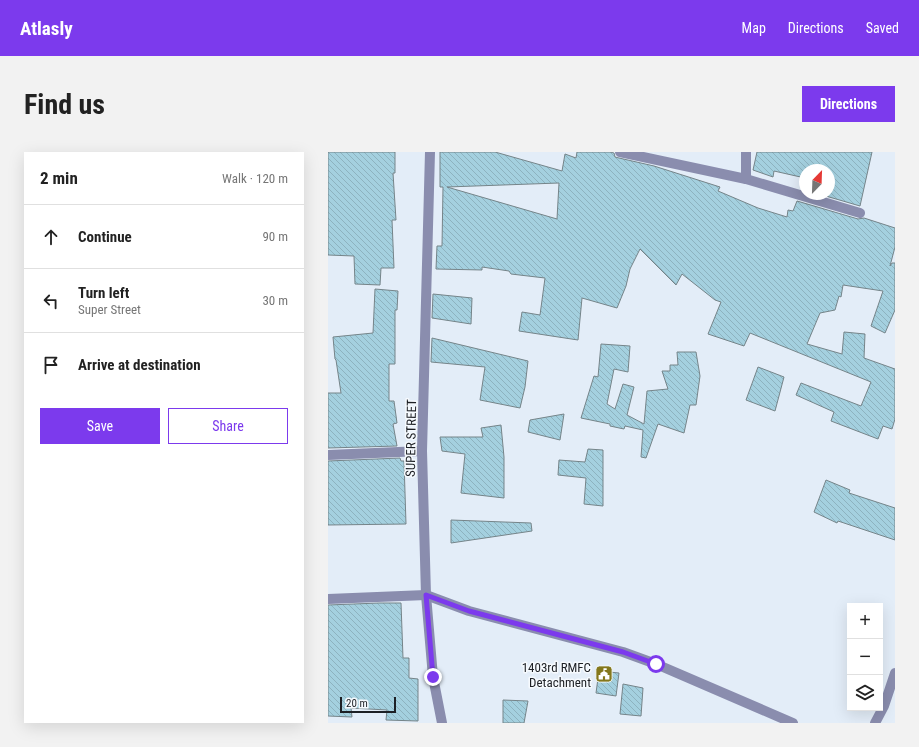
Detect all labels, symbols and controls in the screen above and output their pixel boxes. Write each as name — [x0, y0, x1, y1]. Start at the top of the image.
text: Atlasly — [20, 17, 73, 40]
text: Map — [742, 20, 766, 36]
text: Directions — [788, 20, 844, 36]
text: Saved — [866, 20, 899, 36]
button: Directions — [802, 86, 895, 122]
text: Find us — [24, 88, 105, 121]
north arrow — [799, 164, 835, 200]
text: 2 min — [40, 168, 78, 188]
text: Walk · 120 m — [222, 171, 288, 186]
icon: ahead — [40, 226, 62, 248]
text: Continue — [78, 228, 132, 246]
text: 90 m — [262, 229, 288, 244]
text: Turn left — [78, 284, 129, 302]
icon: left — [40, 290, 62, 312]
text: 30 m — [262, 293, 288, 308]
text: Super Street — [78, 302, 141, 317]
icon: arrive — [40, 354, 62, 376]
text: Arrive at destination — [78, 356, 201, 374]
street label: SUPER STREET — [403, 399, 419, 477]
button: Save — [40, 408, 160, 444]
button: Share — [168, 408, 288, 444]
map controls — [847, 603, 883, 711]
button: + — [847, 603, 883, 639]
button: − — [847, 639, 883, 675]
route start — [647, 655, 665, 673]
place label: 1403rd RMFC Detachment — [522, 660, 591, 690]
public building icon: 1403rd RMFC Detachment — [594, 664, 614, 684]
route end — [424, 668, 442, 686]
button: layers — [847, 675, 883, 711]
scale bar — [340, 695, 396, 714]
text: 20 m — [346, 697, 368, 710]

